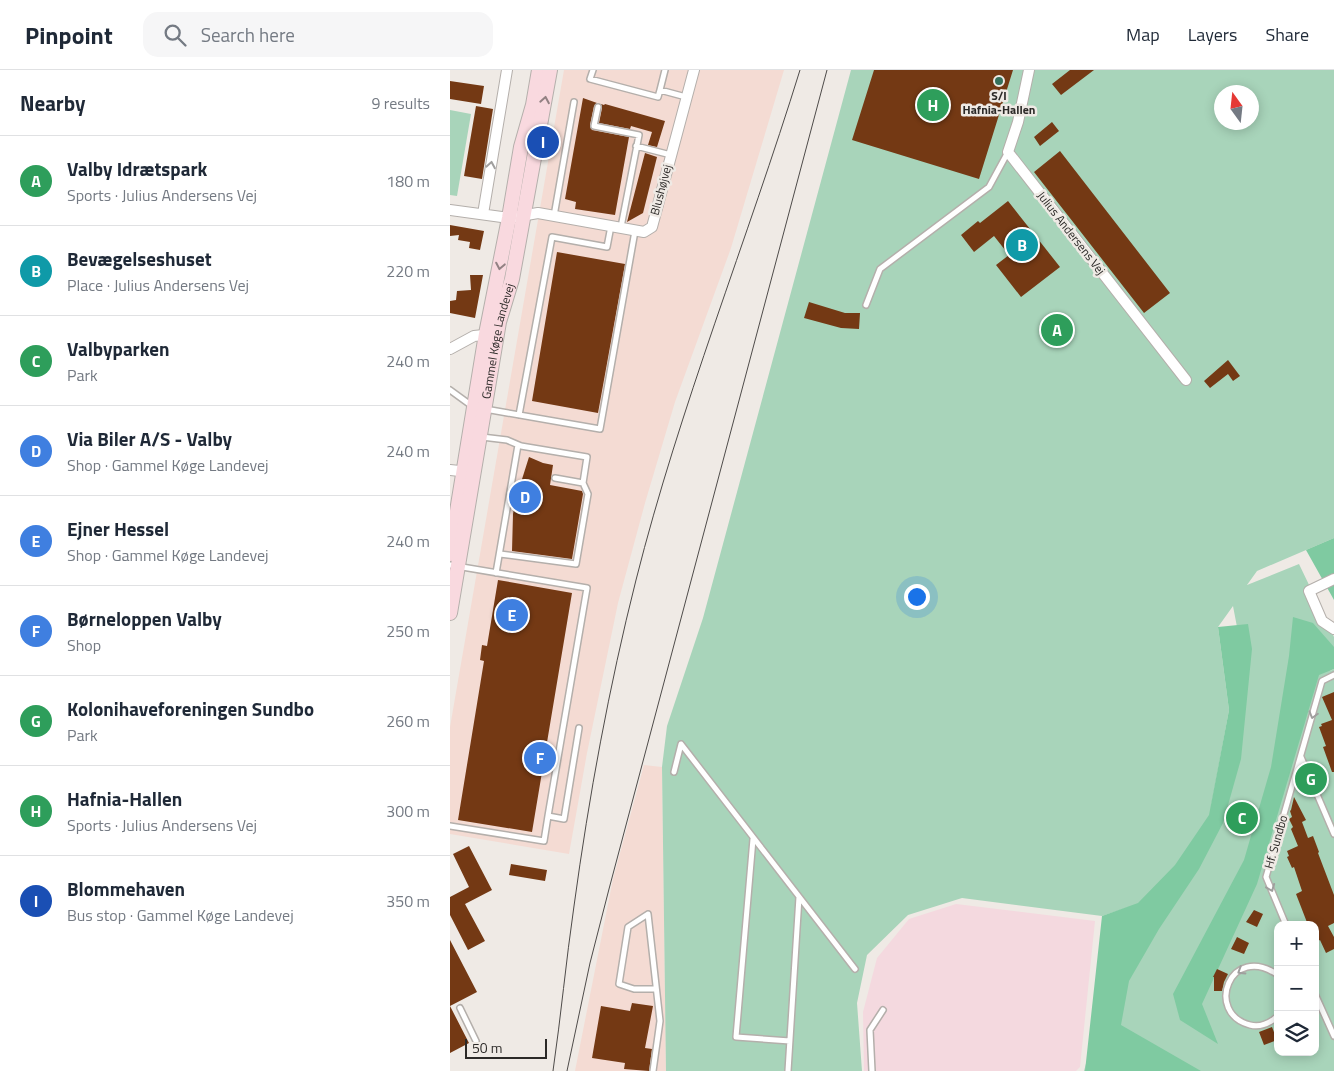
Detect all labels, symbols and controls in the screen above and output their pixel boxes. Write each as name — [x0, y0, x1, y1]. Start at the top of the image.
search box — [143, 12, 493, 57]
text: Pinpoint — [25, 17, 113, 53]
text: Search here — [201, 20, 295, 49]
icon: search — [161, 21, 189, 49]
text: Map — [1126, 21, 1160, 48]
text: Layers — [1188, 21, 1237, 48]
text: Share — [1265, 21, 1309, 48]
marker: S/I Hafnia-Hallen — [993, 75, 1005, 87]
north arrow — [1214, 85, 1259, 130]
pin: H — [917, 86, 949, 124]
place label: S/I Hafnia-Hallen — [963, 86, 1035, 119]
text: Nearby — [20, 87, 85, 119]
text: 9 results — [371, 91, 430, 115]
one-way arrow — [540, 95, 550, 104]
pin: I — [527, 123, 559, 161]
text: Valby Idrætspark — [67, 154, 207, 183]
one-way arrow — [486, 161, 496, 170]
street label: Blushøjvej — [645, 162, 676, 217]
text: A — [31, 169, 41, 193]
text: 180 m — [386, 169, 430, 193]
text: Sports · Julius Andersens Vej — [67, 183, 257, 207]
street label: Julius Andersens Vej — [1033, 187, 1110, 279]
pin: B — [1006, 226, 1038, 264]
text: Bevægelseshuset — [67, 244, 212, 273]
text: B — [31, 259, 41, 283]
text: 220 m — [386, 259, 430, 283]
one-way arrow — [495, 261, 505, 270]
text: Place · Julius Andersens Vej — [67, 273, 249, 297]
street label: Gammel Køge Landevej — [476, 281, 519, 400]
pin: A — [1041, 311, 1073, 349]
text: Valbyparken — [67, 334, 169, 363]
text: C — [32, 349, 40, 373]
text: 240 m — [386, 349, 430, 373]
text: Park — [67, 363, 98, 387]
text: Via Biler A/S - Valby — [67, 424, 232, 453]
text: D — [31, 439, 41, 463]
text: 240 m — [386, 439, 430, 463]
text: Shop · Gammel Køge Landevej — [67, 453, 269, 477]
pin: D — [509, 478, 541, 516]
text: Ejner Hessel — [67, 514, 169, 543]
text: E — [32, 529, 40, 553]
text: 240 m — [386, 529, 430, 553]
text: Shop · Gammel Køge Landevej — [67, 543, 269, 567]
your location — [904, 584, 930, 610]
pin: E — [496, 596, 528, 634]
text: Børneloppen Valby — [67, 604, 222, 633]
text: F — [32, 619, 40, 643]
text: 250 m — [386, 619, 430, 643]
text: Shop — [67, 633, 101, 657]
text: Kolonihaveforeningen Sundbo — [67, 694, 314, 723]
text: G — [31, 709, 41, 733]
text: 260 m — [386, 709, 430, 733]
one-way arrow — [1308, 711, 1318, 719]
text: Park — [67, 723, 98, 747]
pin: F — [524, 739, 556, 777]
pin: G — [1295, 760, 1327, 798]
text: Hafnia-Hallen — [67, 784, 182, 813]
text: H — [31, 799, 41, 823]
text: 300 m — [386, 799, 430, 823]
pin: C — [1226, 799, 1258, 837]
text: Sports · Julius Andersens Vej — [67, 813, 257, 837]
street label: Hf. Sundbo — [1259, 813, 1292, 871]
text: Blommehaven — [67, 874, 185, 903]
one-way arrow — [1264, 883, 1275, 892]
text: I — [34, 889, 38, 913]
text: 350 m — [386, 889, 430, 913]
text: Bus stop · Gammel Køge Landevej — [67, 903, 294, 927]
map controls — [1274, 921, 1319, 1056]
button: + — [1274, 921, 1319, 966]
one-way arrow — [1237, 965, 1246, 975]
button: − — [1274, 966, 1319, 1011]
button: layers — [1274, 1011, 1319, 1056]
scale bar — [465, 1036, 548, 1059]
text: 50 m — [472, 1037, 502, 1058]

